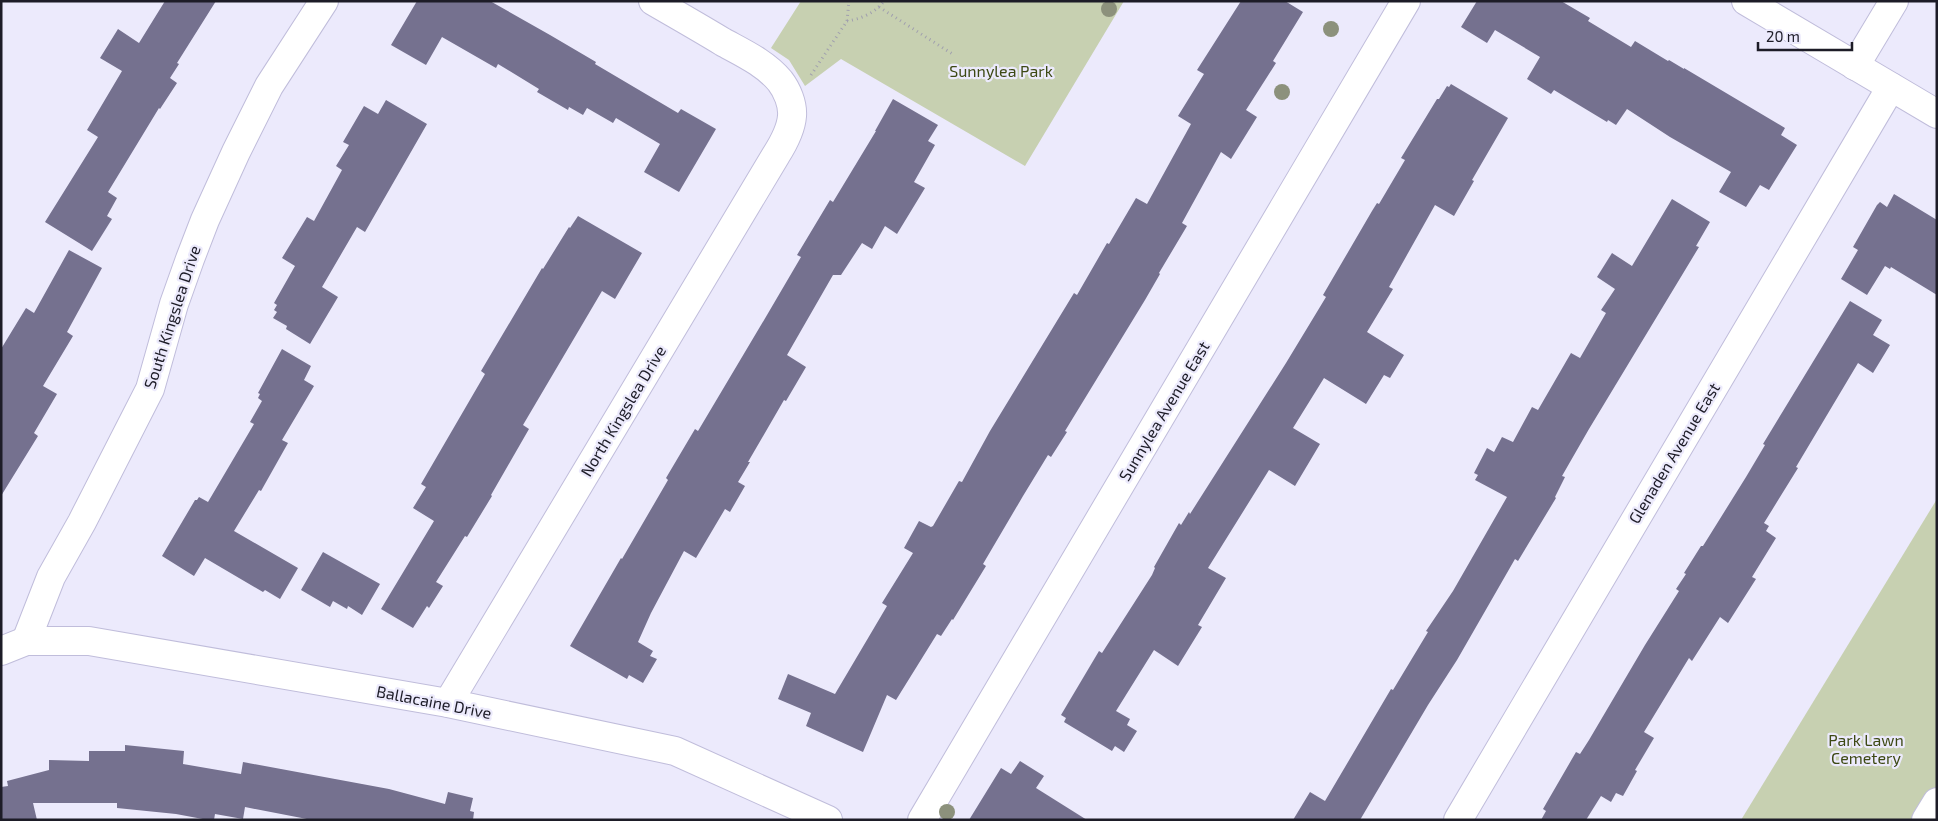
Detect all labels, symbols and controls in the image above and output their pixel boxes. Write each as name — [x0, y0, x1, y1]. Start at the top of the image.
scale bar — [1758, 20, 1852, 52]
text: 20 m — [1766, 27, 1800, 45]
park label: Sunnylea Park — [949, 61, 1053, 80]
street label: South Kingslea Drive — [139, 243, 204, 391]
street label: Sunnylea Avenue East — [1114, 337, 1213, 484]
street label: North Kingslea Drive — [576, 342, 669, 480]
street label: Glenaden Avenue East — [1624, 379, 1723, 527]
street label: Ballacaine Drive — [375, 681, 493, 722]
park label: Park Lawn Cemetery — [1828, 730, 1904, 767]

